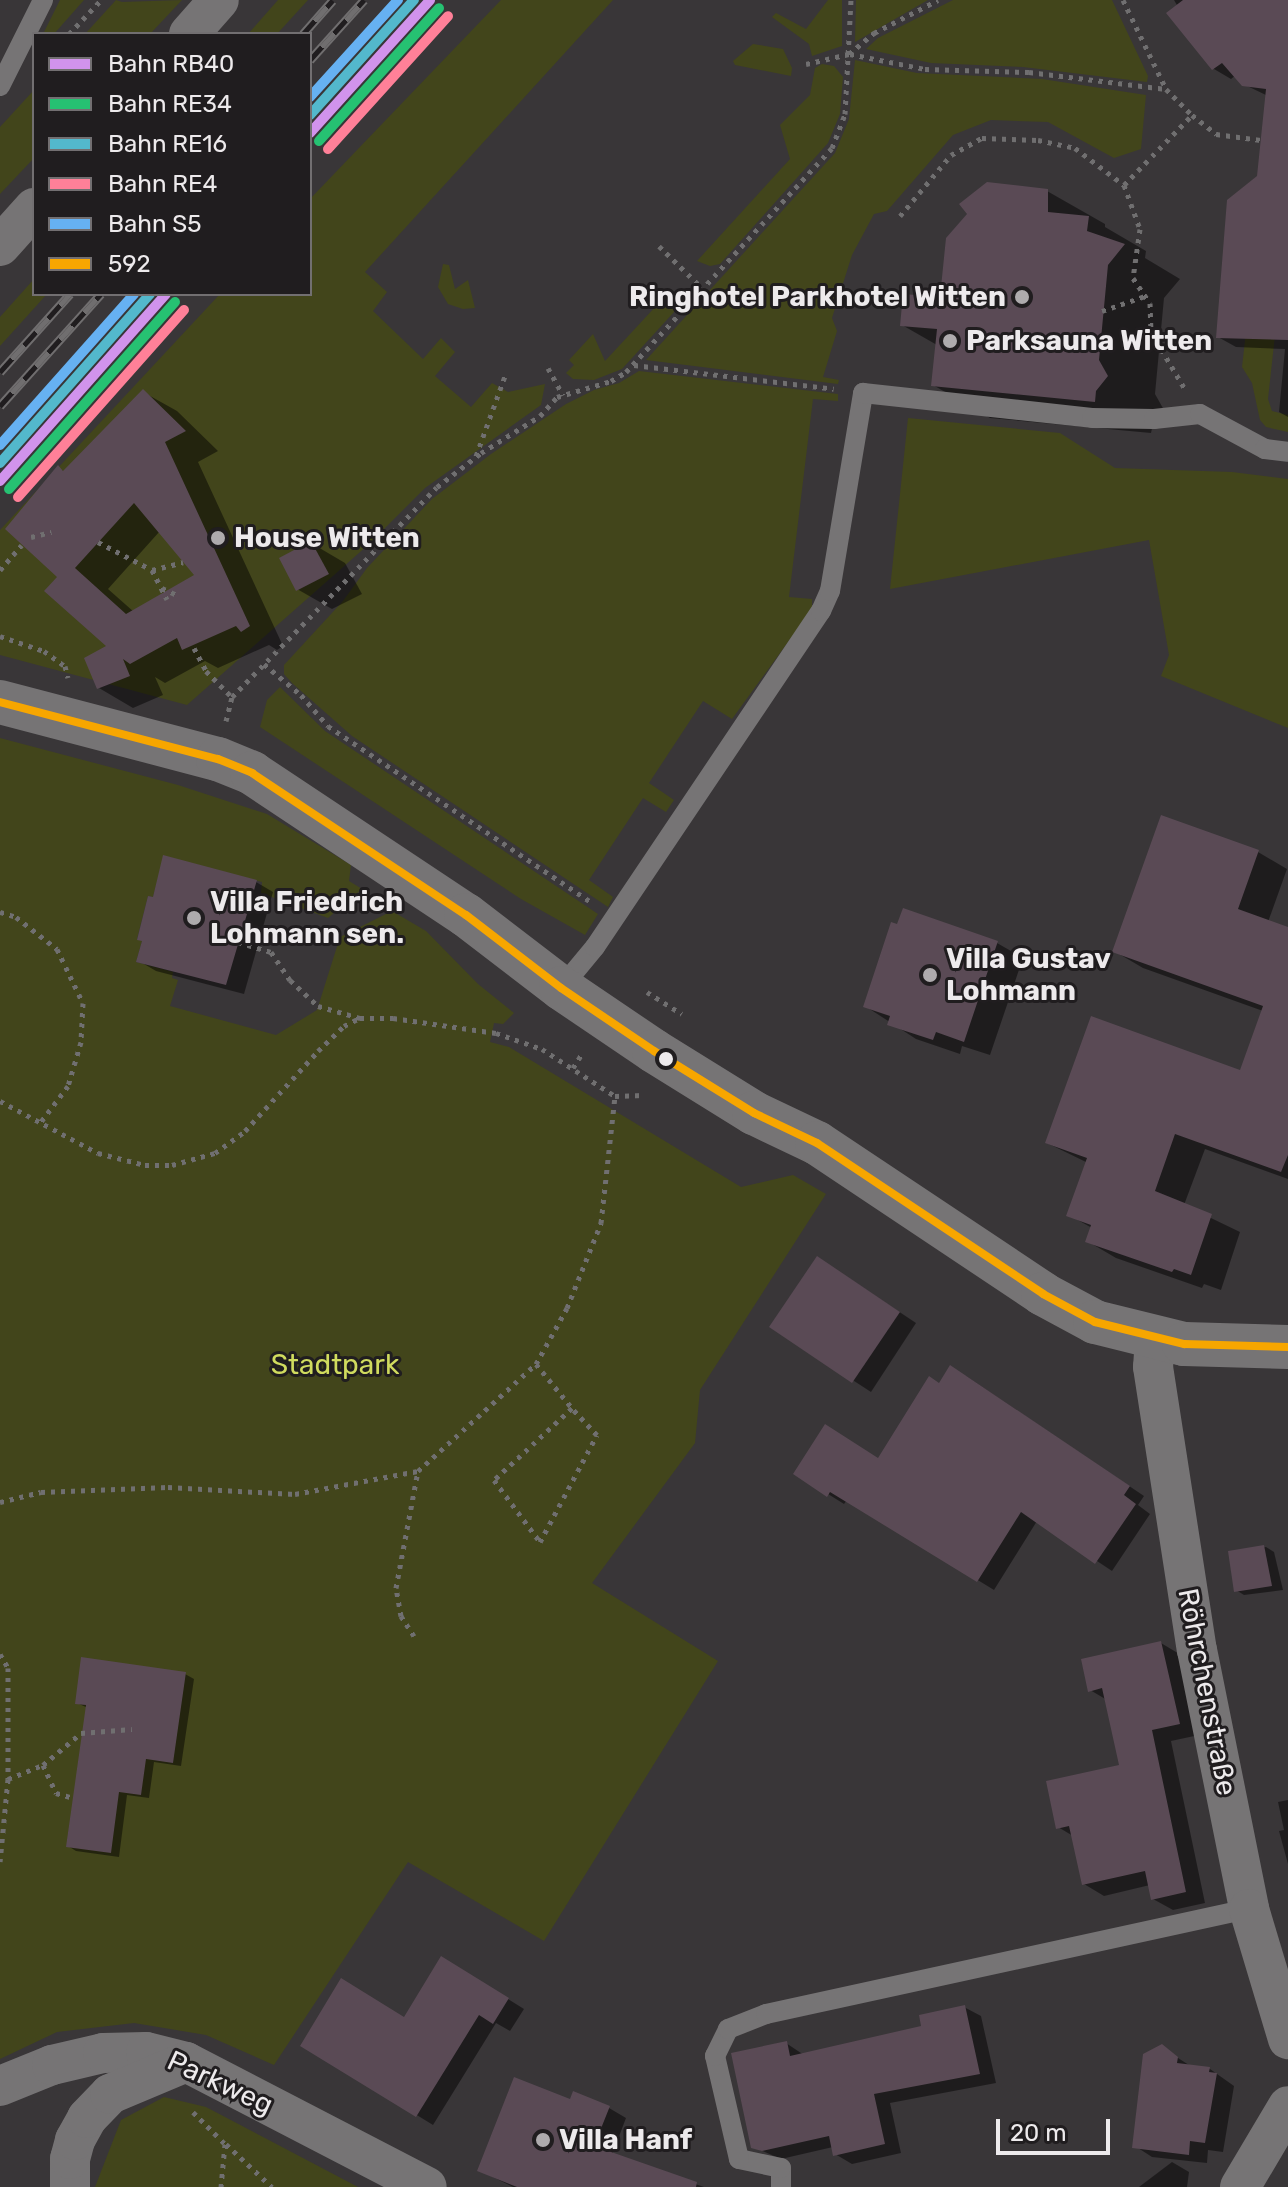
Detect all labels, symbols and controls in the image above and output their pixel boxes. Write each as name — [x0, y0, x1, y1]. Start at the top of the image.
legend — [32, 32, 312, 296]
text: Bahn RB40 — [108, 50, 234, 78]
text: Bahn RE34 — [108, 90, 232, 118]
text: Bahn RE16 — [108, 130, 227, 158]
text: Bahn RE4 — [108, 170, 217, 198]
text: Bahn S5 — [108, 210, 202, 238]
text: 592 — [108, 250, 151, 278]
place label: Ringhotel Parkhotel Witten — [629, 280, 1006, 314]
marker: Ringhotel Parkhotel Witten — [1013, 288, 1031, 306]
place label: Parksauna Witten — [966, 324, 1212, 358]
marker: Parksauna Witten — [941, 332, 959, 350]
place label: House Witten — [234, 521, 420, 555]
marker: House Witten — [209, 529, 227, 547]
place label: Villa Friedrich Lohmann sen. — [210, 885, 404, 951]
marker: Villa Friedrich Lohmann sen. — [185, 909, 203, 927]
place label: Villa Gustav Lohmann — [946, 942, 1111, 1008]
marker: Villa Gustav Lohmann — [921, 966, 939, 984]
unlabelled marker — [658, 1051, 674, 1067]
park label: Stadtpark — [271, 1348, 399, 1382]
street label: Röhrchenstraße — [1170, 1586, 1244, 1798]
street label: Parkweg — [162, 2044, 278, 2122]
scale bar — [1000, 2103, 1114, 2153]
text: 20 m — [1010, 2119, 1067, 2147]
place label: Villa Hanf — [559, 2123, 692, 2157]
marker: Villa Hanf — [534, 2131, 552, 2149]

